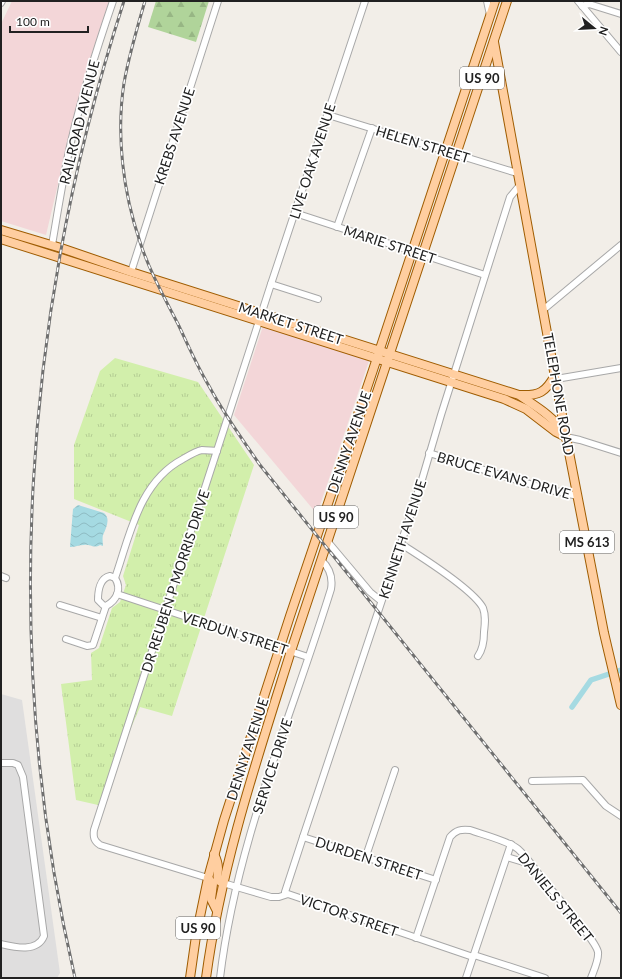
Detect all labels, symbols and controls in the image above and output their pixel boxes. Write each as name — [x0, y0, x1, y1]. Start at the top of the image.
scale bar — [10, 8, 88, 34]
north arrow — [574, 8, 614, 48]
text: 100 m — [16, 14, 50, 29]
text: N — [596, 25, 611, 37]
street label: RAILROAD AVENUE — [55, 58, 103, 186]
road number: US 90 — [460, 67, 504, 89]
street label: KREBS AVENUE — [150, 85, 198, 187]
street label: LIVE OAK AVENUE — [285, 101, 339, 221]
street label: HELEN STREET — [374, 122, 473, 167]
street label: MARIE STREET — [342, 221, 439, 267]
street label: MARKET STREET — [236, 298, 346, 348]
street label: TELEPHONE ROAD — [540, 331, 578, 457]
street label: DENNY AVENUE — [324, 389, 374, 495]
street label: BRUCE EVANS DRIVE — [435, 448, 573, 502]
street label: KENNETH AVENUE — [375, 477, 429, 601]
street label: DR REUBEN P MORRIS DRIVE — [137, 488, 213, 674]
road number: US 90 — [314, 506, 358, 528]
road number: MS 613 — [560, 531, 614, 553]
street label: VERDUN STREET — [180, 608, 291, 658]
street label: DENNY AVENUE — [222, 696, 272, 802]
street label: SERVICE DRIVE — [249, 716, 295, 816]
street label: DURDEN STREET — [313, 833, 425, 884]
street label: DANIELS STREET — [515, 849, 598, 946]
street label: VICTOR STREET — [297, 890, 401, 940]
road number: US 90 — [176, 917, 220, 939]

